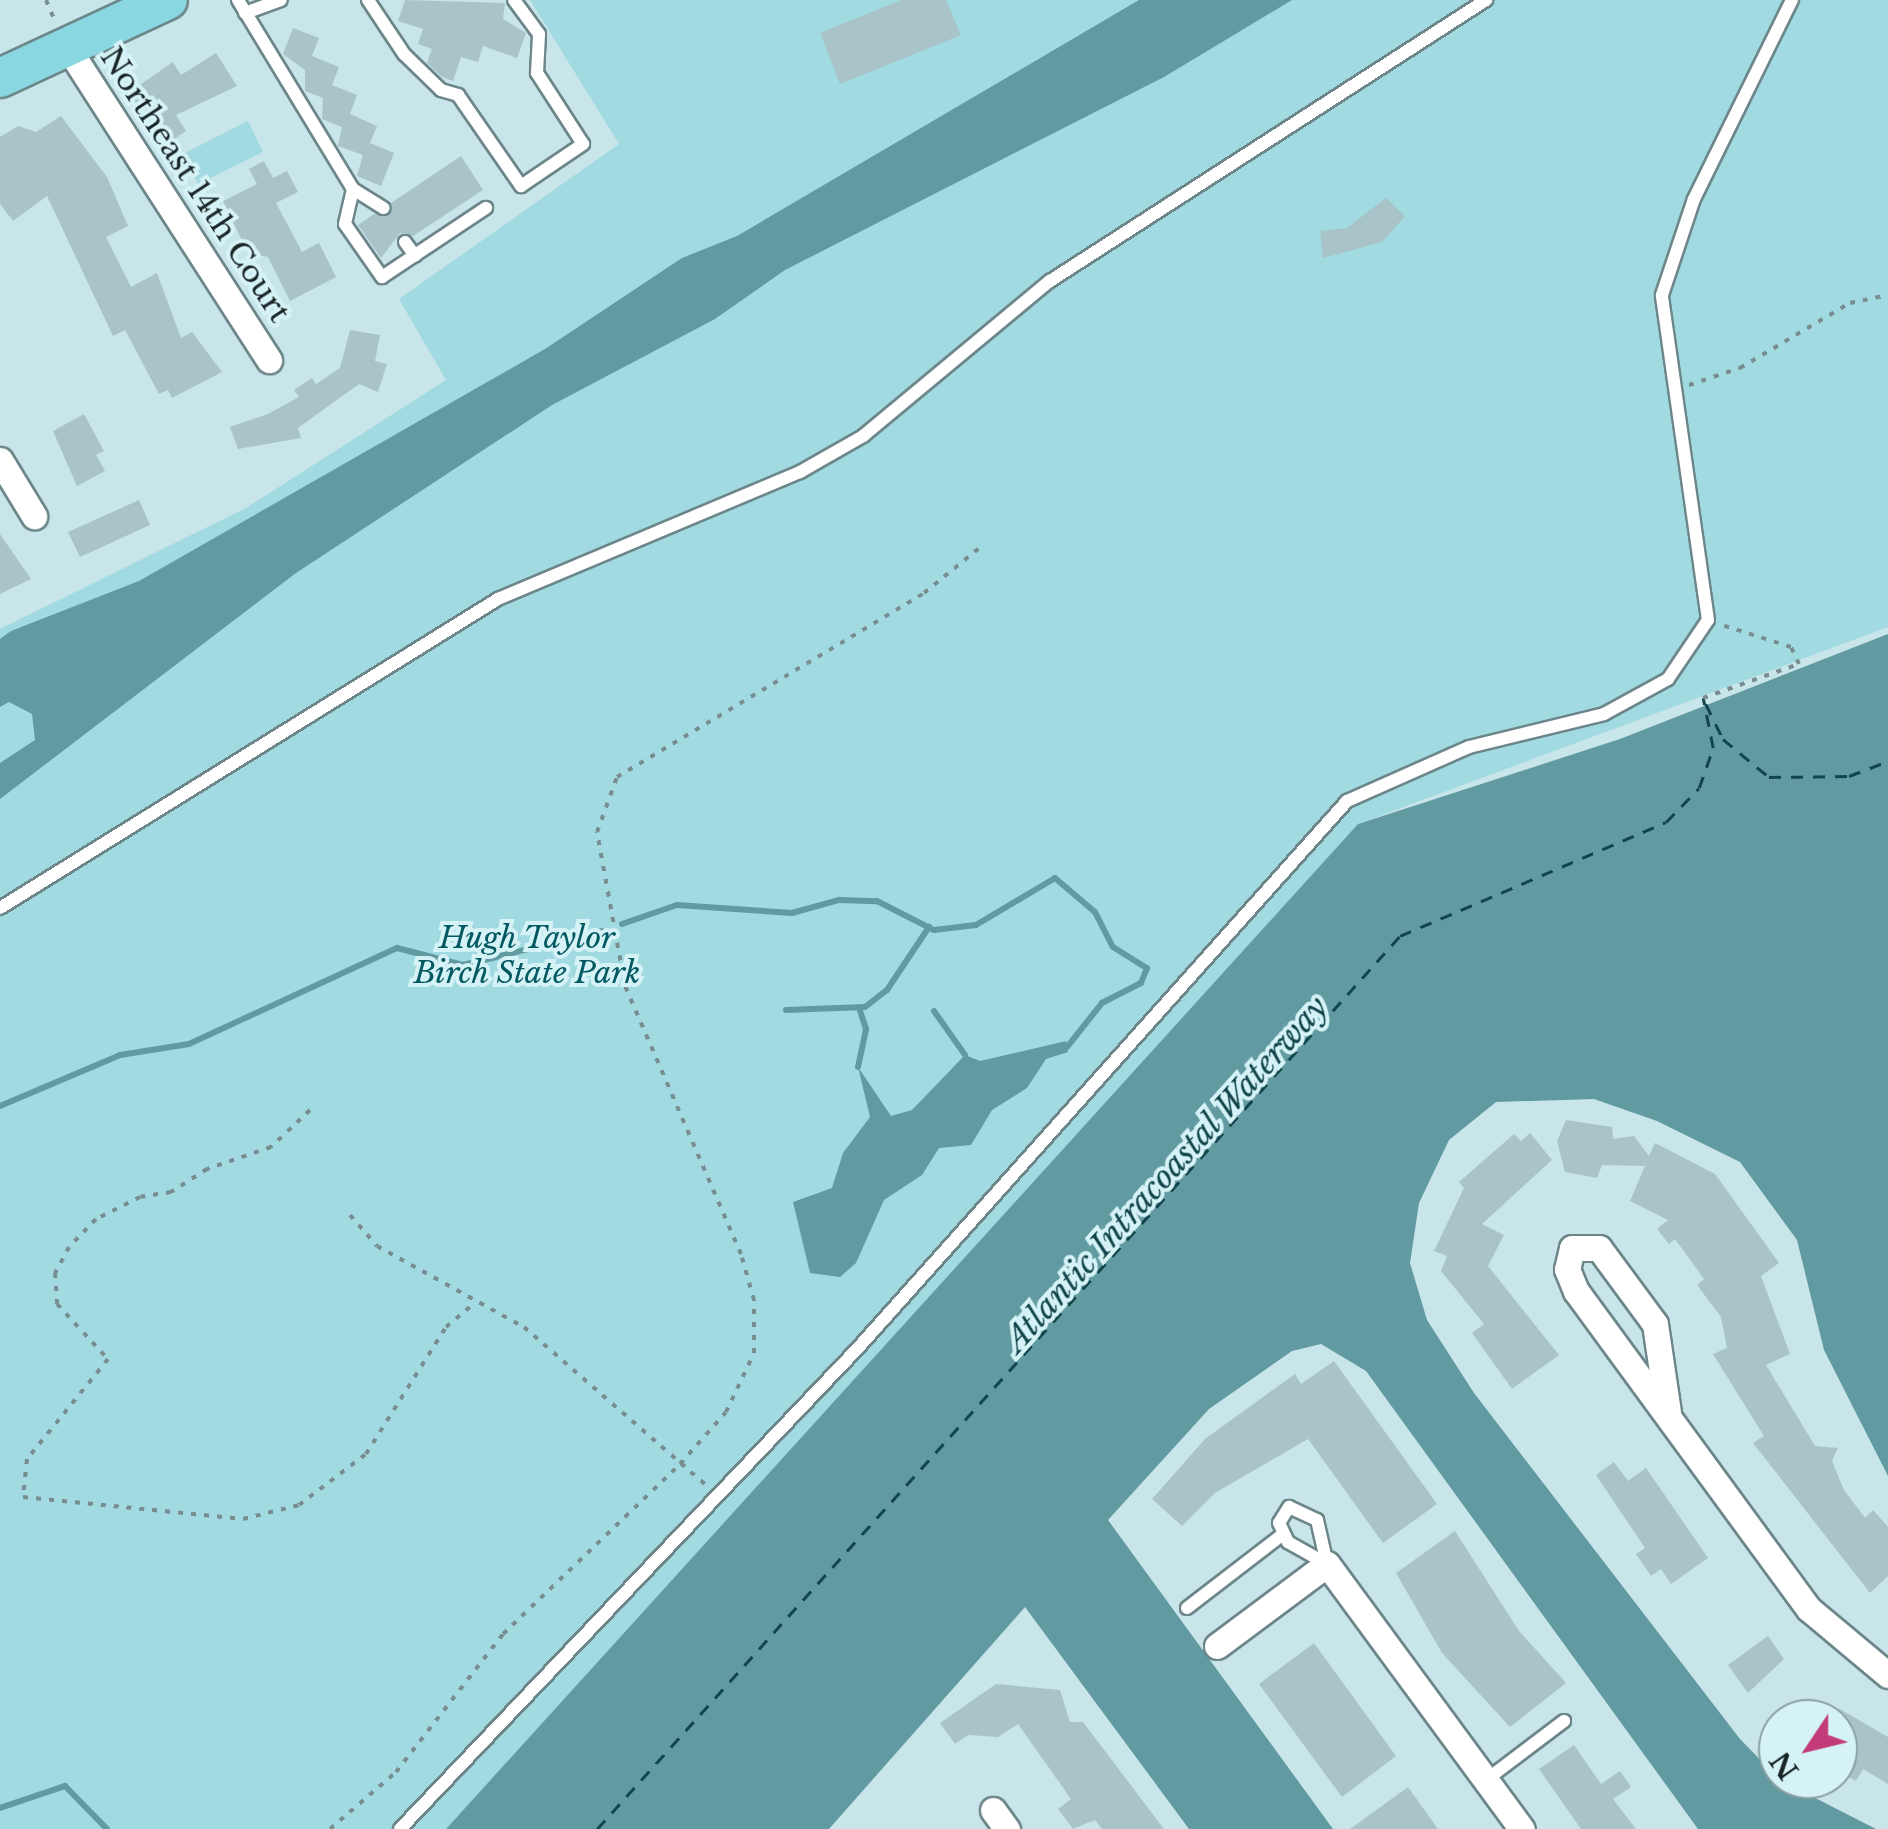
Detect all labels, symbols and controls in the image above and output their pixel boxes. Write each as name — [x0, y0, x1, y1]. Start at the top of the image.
street label: Northeast 14th Court — [93, 41, 297, 329]
park label: Hugh Taylor Birch State Park — [413, 920, 641, 990]
water label: Atlantic Intracoastal Waterway — [996, 988, 1336, 1360]
north arrow — [1758, 1699, 1858, 1799]
text: N — [1763, 1745, 1807, 1786]

